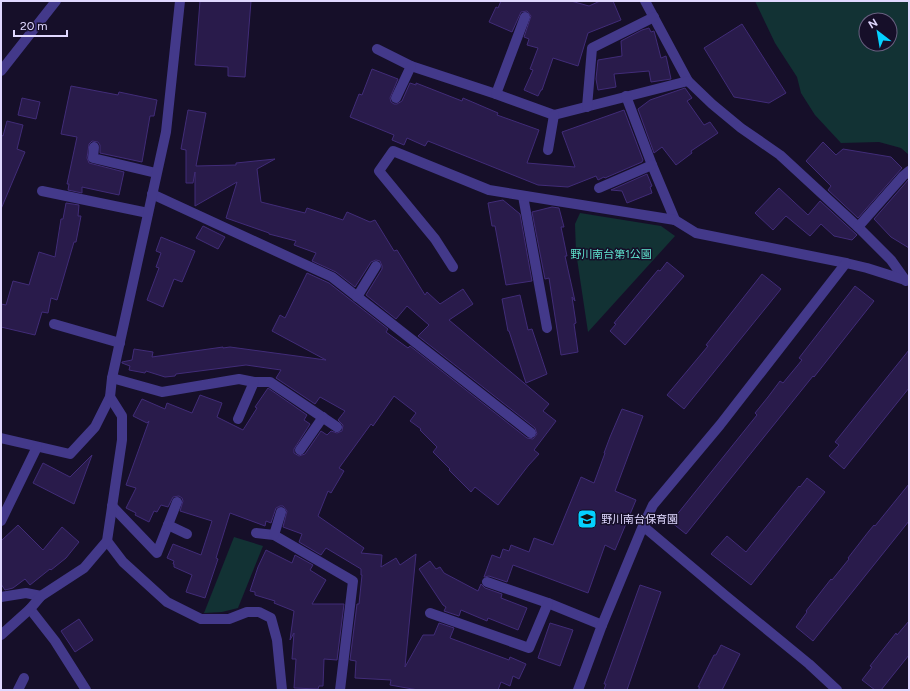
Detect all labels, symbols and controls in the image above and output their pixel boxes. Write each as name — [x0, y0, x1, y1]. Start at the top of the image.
scale bar — [14, 12, 67, 38]
north arrow — [858, 12, 898, 52]
text: N — [866, 16, 880, 32]
text: 20 m — [20, 19, 48, 33]
park label: 野川南台第1公園 — [570, 248, 652, 261]
school or university icon: 野川南台保育園 — [576, 508, 598, 530]
place label: 野川南台保育園 — [601, 513, 678, 526]

